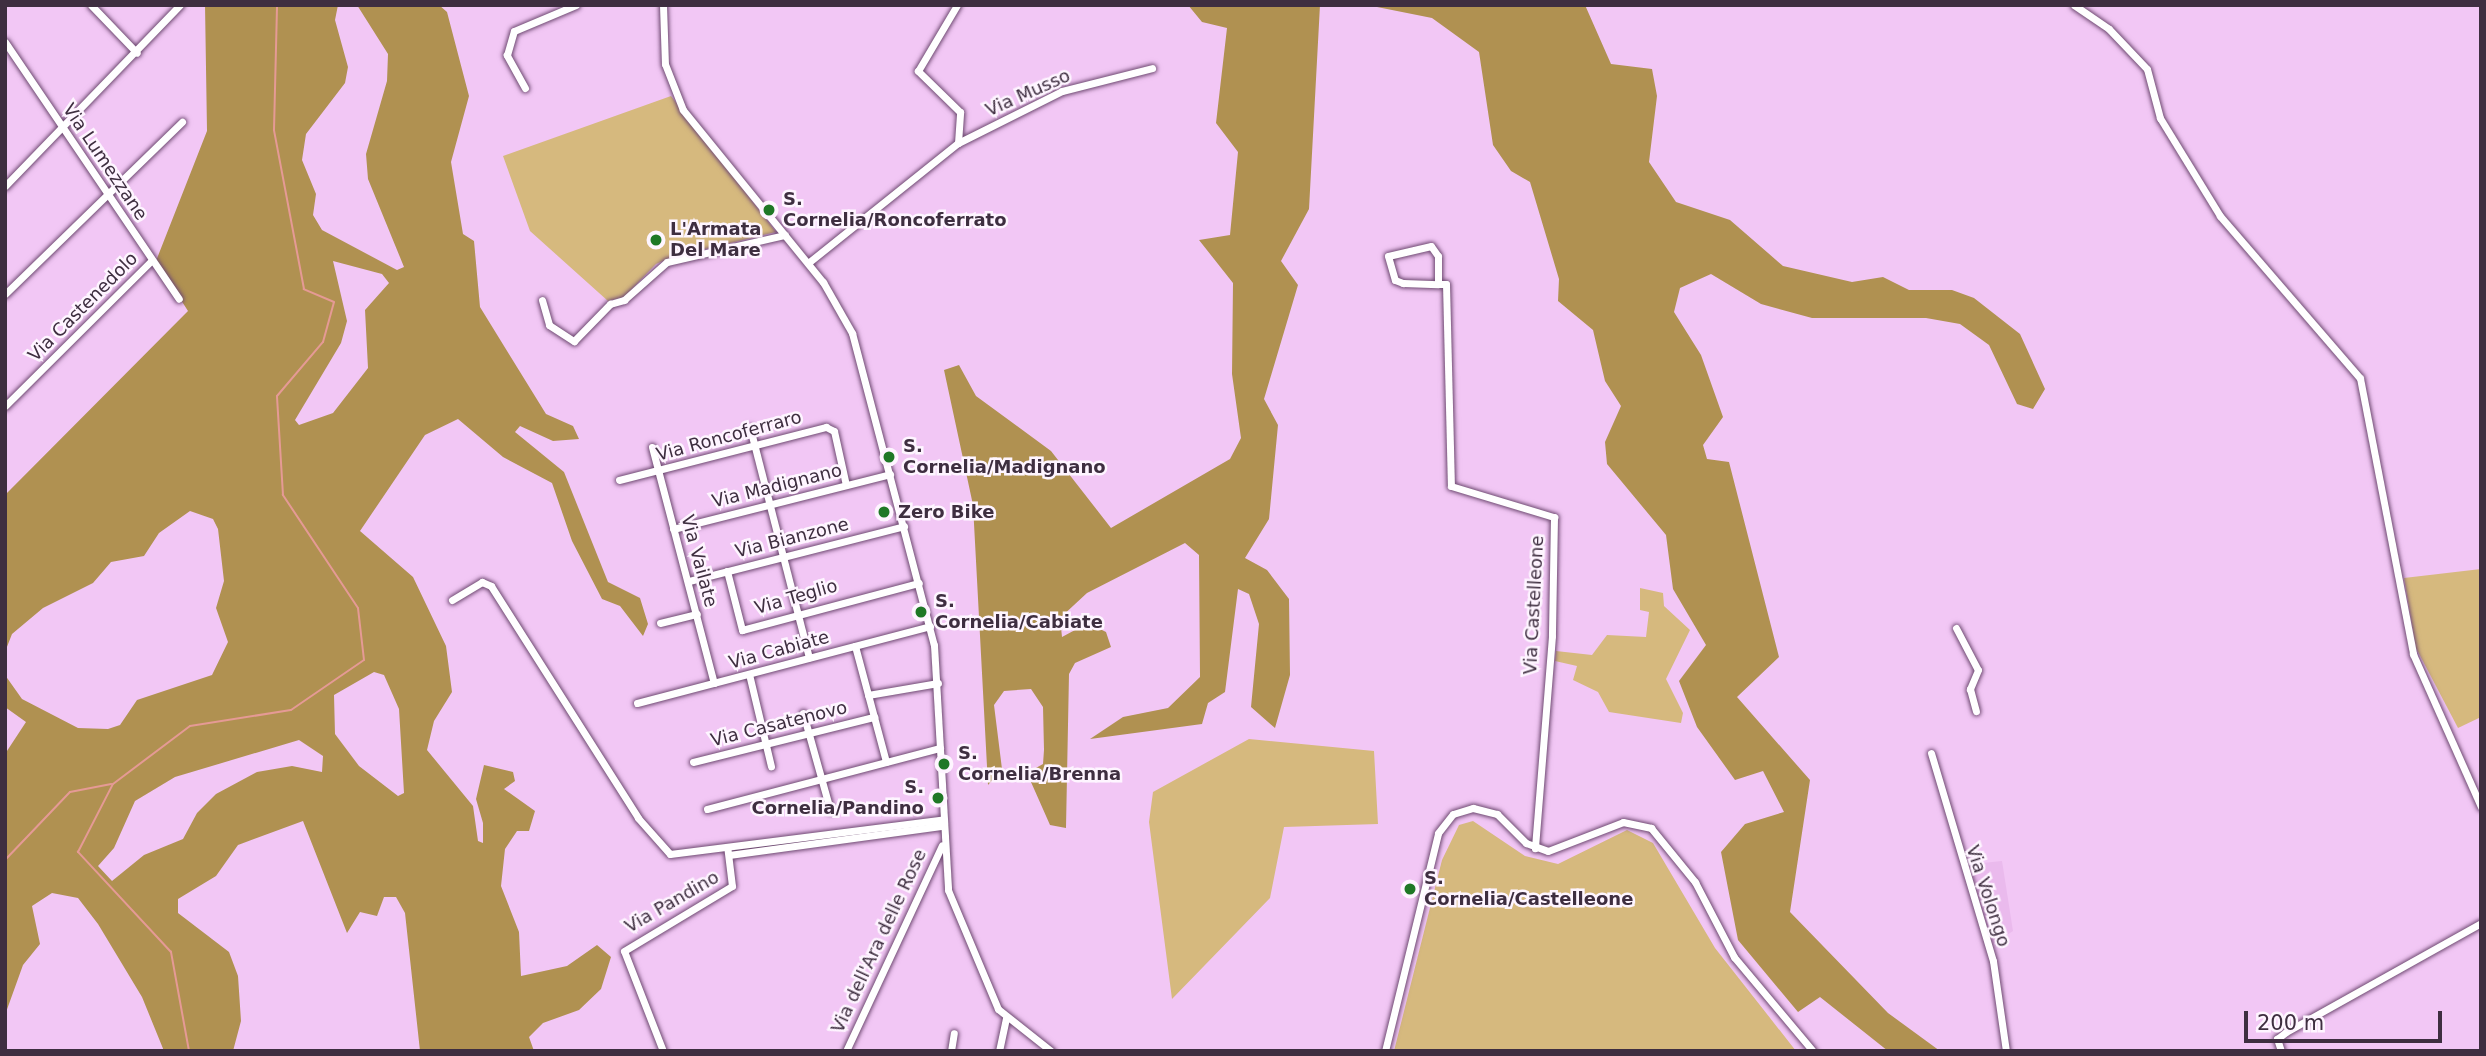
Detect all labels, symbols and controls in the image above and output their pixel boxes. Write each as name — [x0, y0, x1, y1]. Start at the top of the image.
street label: Via Musso — [982, 65, 1074, 121]
street label: Via Lumezzane — [58, 100, 152, 224]
place label: S. Cornelia/Roncoferrato — [783, 189, 1007, 232]
marker: S. Cornelia/Roncoferrato — [761, 202, 777, 218]
place label: L'Armata Del Mare — [670, 219, 761, 262]
marker: L'Armata Del Mare — [648, 232, 664, 248]
street label: Via Castenedolo — [24, 248, 142, 366]
street label: Via Roncoferraro — [654, 406, 804, 466]
place label: S. Cornelia/Madignano — [903, 436, 1106, 478]
marker: S. Cornelia/Madignano — [881, 449, 897, 465]
street label: Via Madignano — [710, 459, 844, 513]
place label: Zero Bike — [898, 501, 994, 523]
marker: Zero Bike — [876, 504, 892, 520]
street label: Via Vailate — [676, 512, 722, 610]
street label: Via Bianzone — [733, 513, 851, 563]
street label: Via Castelleone — [1520, 535, 1548, 675]
street label: Via Teglio — [752, 575, 840, 619]
place label: S. Cornelia/Cabiate — [935, 591, 1103, 634]
marker: S. Cornelia/Cabiate — [913, 604, 929, 620]
street label: Via Cabiate — [727, 626, 831, 674]
street label: Via Casatenovo — [709, 697, 849, 751]
place label: S. Cornelia/Brenna — [958, 743, 1121, 786]
marker: S. Cornelia/Brenna — [936, 756, 952, 772]
place label: S. Cornelia/Pandino — [752, 777, 924, 820]
marker: S. Cornelia/Pandino — [930, 790, 946, 806]
street label: Via Volongo — [1961, 843, 2015, 949]
street label: Via dell'Ara delle Rose — [827, 846, 931, 1036]
street label: Via Pandino — [621, 866, 723, 938]
place label: S. Cornelia/Castelleone — [1424, 868, 1633, 910]
marker: S. Cornelia/Castelleone — [1402, 881, 1418, 897]
scale bar — [2248, 996, 2446, 1040]
text: 200 m — [2257, 1011, 2324, 1035]

